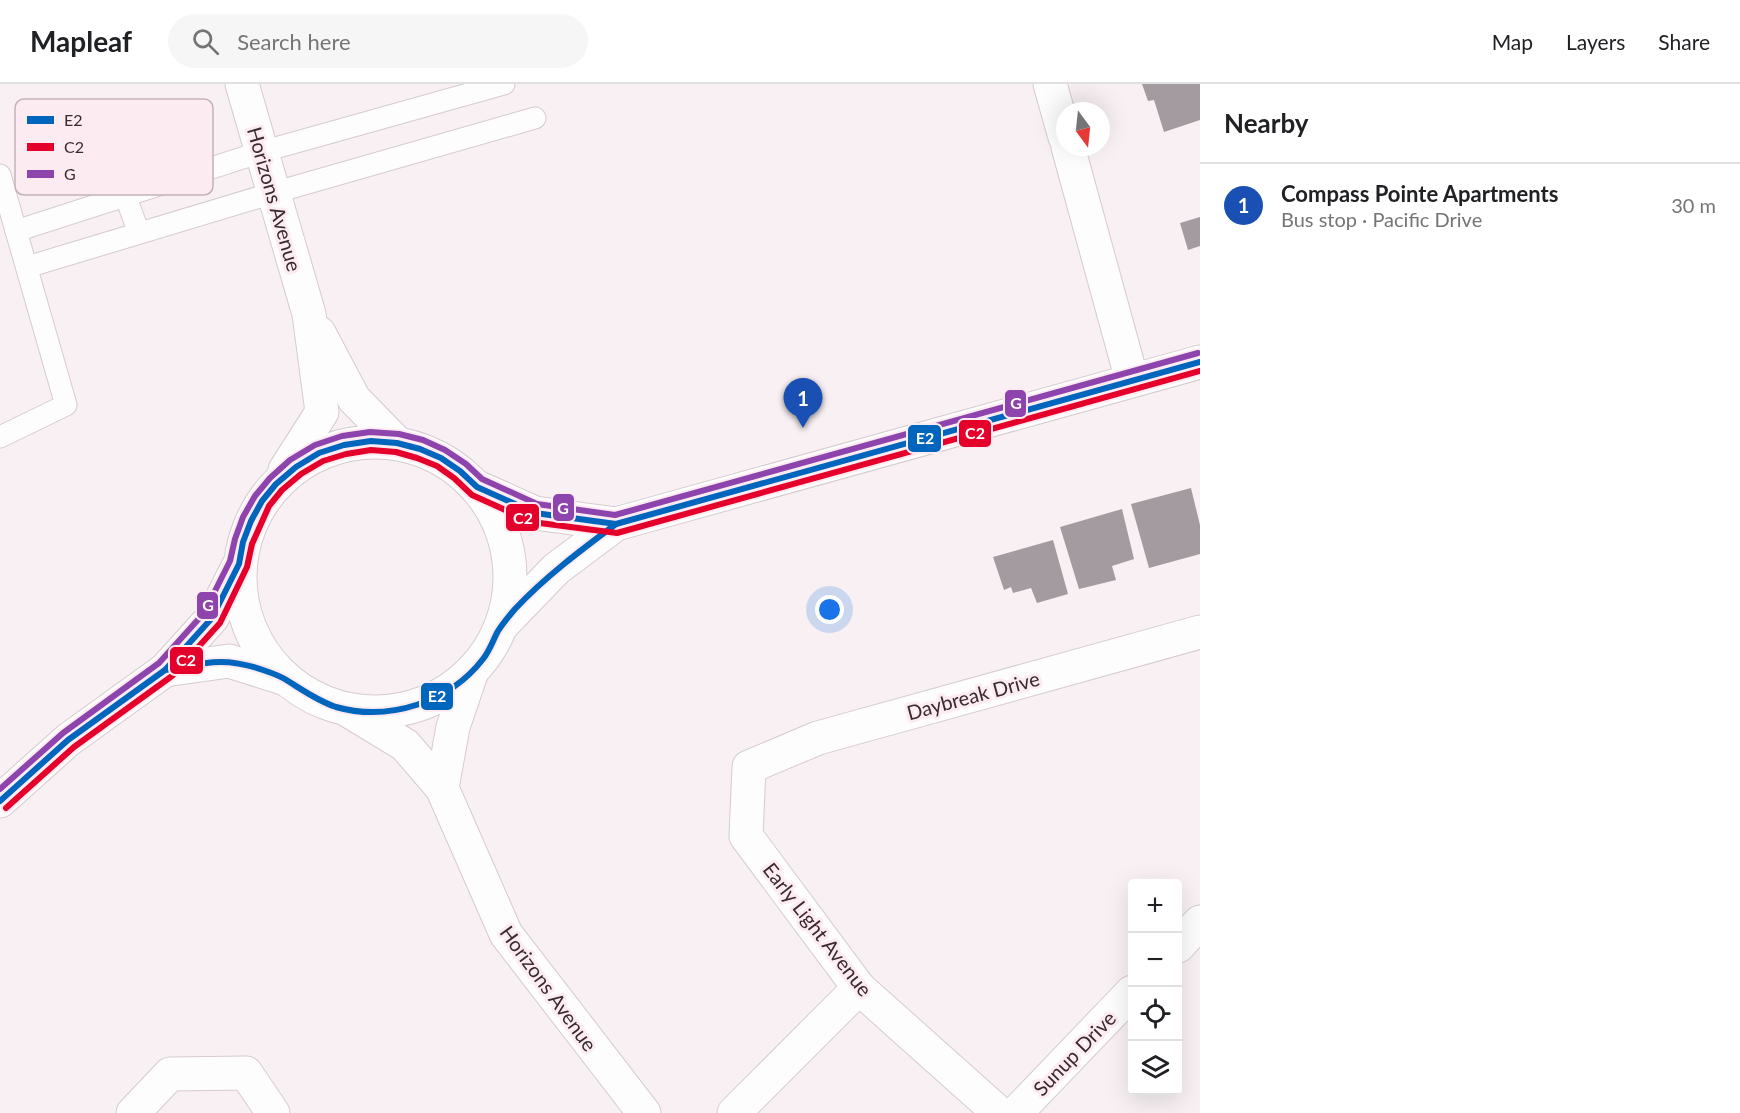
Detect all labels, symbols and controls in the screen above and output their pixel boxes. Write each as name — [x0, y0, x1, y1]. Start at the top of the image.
search box — [168, 14, 588, 68]
text: Mapleaf — [30, 24, 132, 58]
icon: search — [189, 25, 222, 58]
text: Search here — [237, 28, 351, 55]
text: Map — [1492, 29, 1533, 54]
text: Layers — [1566, 29, 1625, 54]
text: Share — [1658, 29, 1710, 54]
legend — [15, 99, 213, 195]
north arrow — [1056, 102, 1110, 156]
text: Nearby — [1224, 107, 1309, 139]
text: E2 — [64, 110, 83, 129]
street label: Horizons Avenue — [243, 124, 307, 274]
text: C2 — [64, 137, 84, 156]
text: G — [64, 164, 76, 183]
text: Compass Pointe Apartments — [1281, 180, 1558, 207]
text: 1 — [1238, 193, 1249, 217]
text: 30 m — [1671, 193, 1716, 217]
text: Bus stop · Pacific Drive — [1281, 207, 1482, 231]
pin: 1 — [784, 378, 822, 428]
line badge: G — [1004, 389, 1027, 418]
text: G — [1010, 393, 1022, 412]
line badge: C2 — [958, 419, 992, 448]
text: C2 — [965, 423, 985, 442]
line badge: E2 — [907, 424, 942, 453]
text: E2 — [916, 428, 934, 447]
line badge: G — [552, 493, 575, 522]
text: G — [557, 498, 569, 517]
line badge: C2 — [505, 503, 540, 532]
text: C2 — [513, 508, 533, 527]
line badge: G — [196, 591, 219, 620]
text: G — [202, 595, 214, 614]
your location — [815, 595, 844, 624]
line badge: C2 — [169, 646, 204, 675]
text: C2 — [176, 650, 196, 669]
street label: Daybreak Drive — [904, 666, 1042, 724]
line badge: E2 — [420, 682, 454, 711]
text: E2 — [428, 686, 446, 705]
street label: Early Light Avenue — [758, 858, 878, 1000]
map controls — [1128, 879, 1182, 1095]
button: + — [1128, 879, 1182, 933]
street label: Horizons Avenue — [495, 921, 603, 1055]
button: − — [1128, 933, 1182, 987]
button: locate — [1128, 987, 1182, 1041]
street label: Sunup Drive — [1028, 1006, 1120, 1100]
button: layers — [1128, 1041, 1182, 1095]

